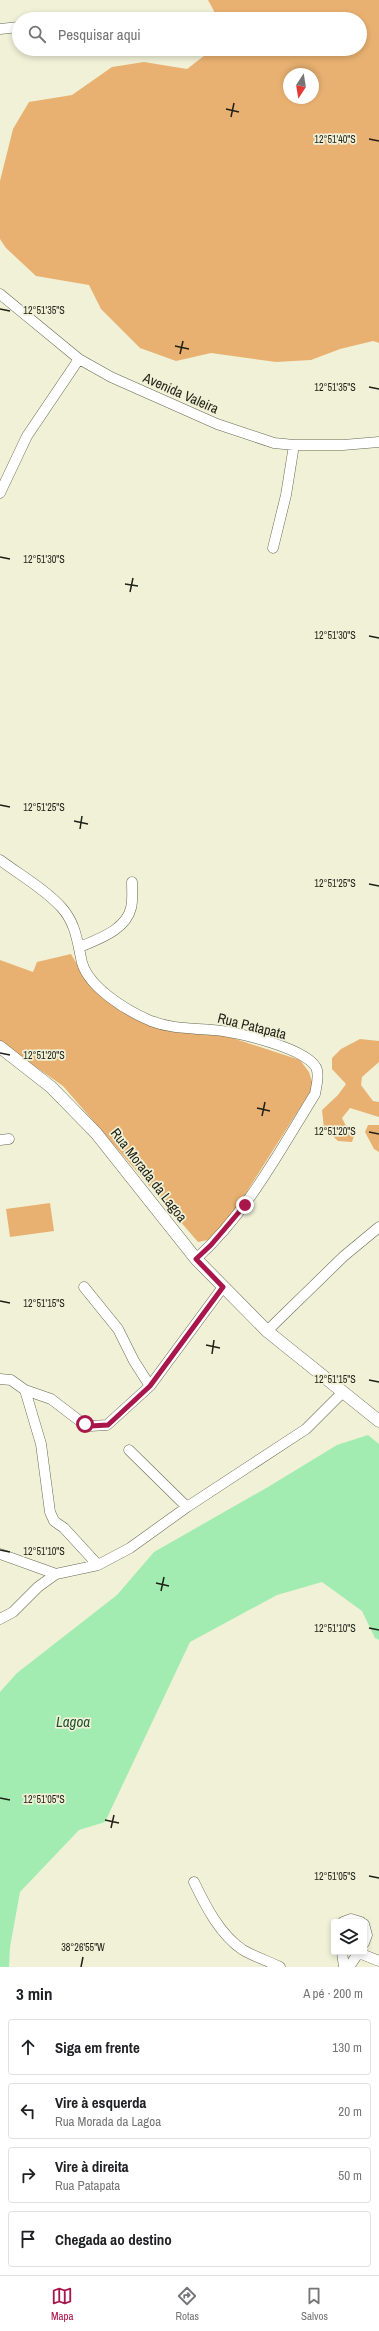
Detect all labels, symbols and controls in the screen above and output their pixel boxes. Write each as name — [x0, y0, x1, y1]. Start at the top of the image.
search box — [12, 12, 367, 56]
icon: search — [26, 23, 48, 45]
text: Pesquisar aqui — [58, 24, 141, 45]
north arrow — [283, 68, 319, 104]
text: 12°51'40"S — [314, 133, 356, 146]
text: 12°51'35"S — [23, 304, 65, 317]
street label: Avenida Valeira — [140, 368, 222, 418]
text: 12°51'35"S — [314, 381, 356, 394]
text: 12°51'30"S — [23, 553, 65, 566]
text: 12°51'30"S — [314, 629, 356, 642]
text: 12°51'25"S — [23, 801, 65, 814]
text: 12°51'25"S — [314, 877, 356, 890]
street label: Rua Patapata — [216, 1009, 289, 1043]
text: 12°51'20"S — [23, 1049, 65, 1062]
street label: Rua Morada da Lagoa — [107, 1124, 192, 1226]
text: 12°51'20"S — [314, 1125, 356, 1138]
route end — [236, 1196, 254, 1214]
text: 12°51'15"S — [23, 1297, 65, 1310]
text: 12°51'15"S — [314, 1373, 356, 1386]
route start — [76, 1415, 94, 1433]
text: 12°51'10"S — [23, 1545, 65, 1558]
text: 12°51'10"S — [314, 1622, 356, 1635]
water label: Lagoa — [56, 1711, 90, 1732]
text: 12°51'05"S — [23, 1793, 65, 1806]
text: 12°51'05"S — [314, 1870, 356, 1883]
map controls — [331, 1919, 367, 1955]
button: layers — [331, 1919, 367, 1955]
text: 38°26'55"W — [61, 1941, 105, 1954]
text: 3 min — [16, 1982, 52, 2005]
text: A pé · 200 m — [303, 1985, 363, 2002]
icon: ahead — [17, 2036, 39, 2058]
text: Siga em frente — [55, 2037, 140, 2058]
text: 130 m — [332, 2039, 362, 2056]
text: Vire à esquerda — [55, 2092, 146, 2113]
icon: left — [17, 2100, 39, 2122]
text: 20 m — [338, 2103, 362, 2120]
text: Rua Morada da Lagoa — [55, 2113, 161, 2130]
text: Vire à direita — [55, 2156, 129, 2177]
icon: right — [17, 2164, 39, 2186]
text: 50 m — [338, 2167, 362, 2184]
text: Rua Patapata — [55, 2177, 120, 2194]
icon: arrive — [17, 2228, 39, 2250]
text: Chegada ao destino — [55, 2229, 172, 2250]
tab: Mapa — [51, 2285, 74, 2323]
tab: Rotas — [175, 2285, 199, 2323]
tab: Salvos — [301, 2285, 328, 2323]

